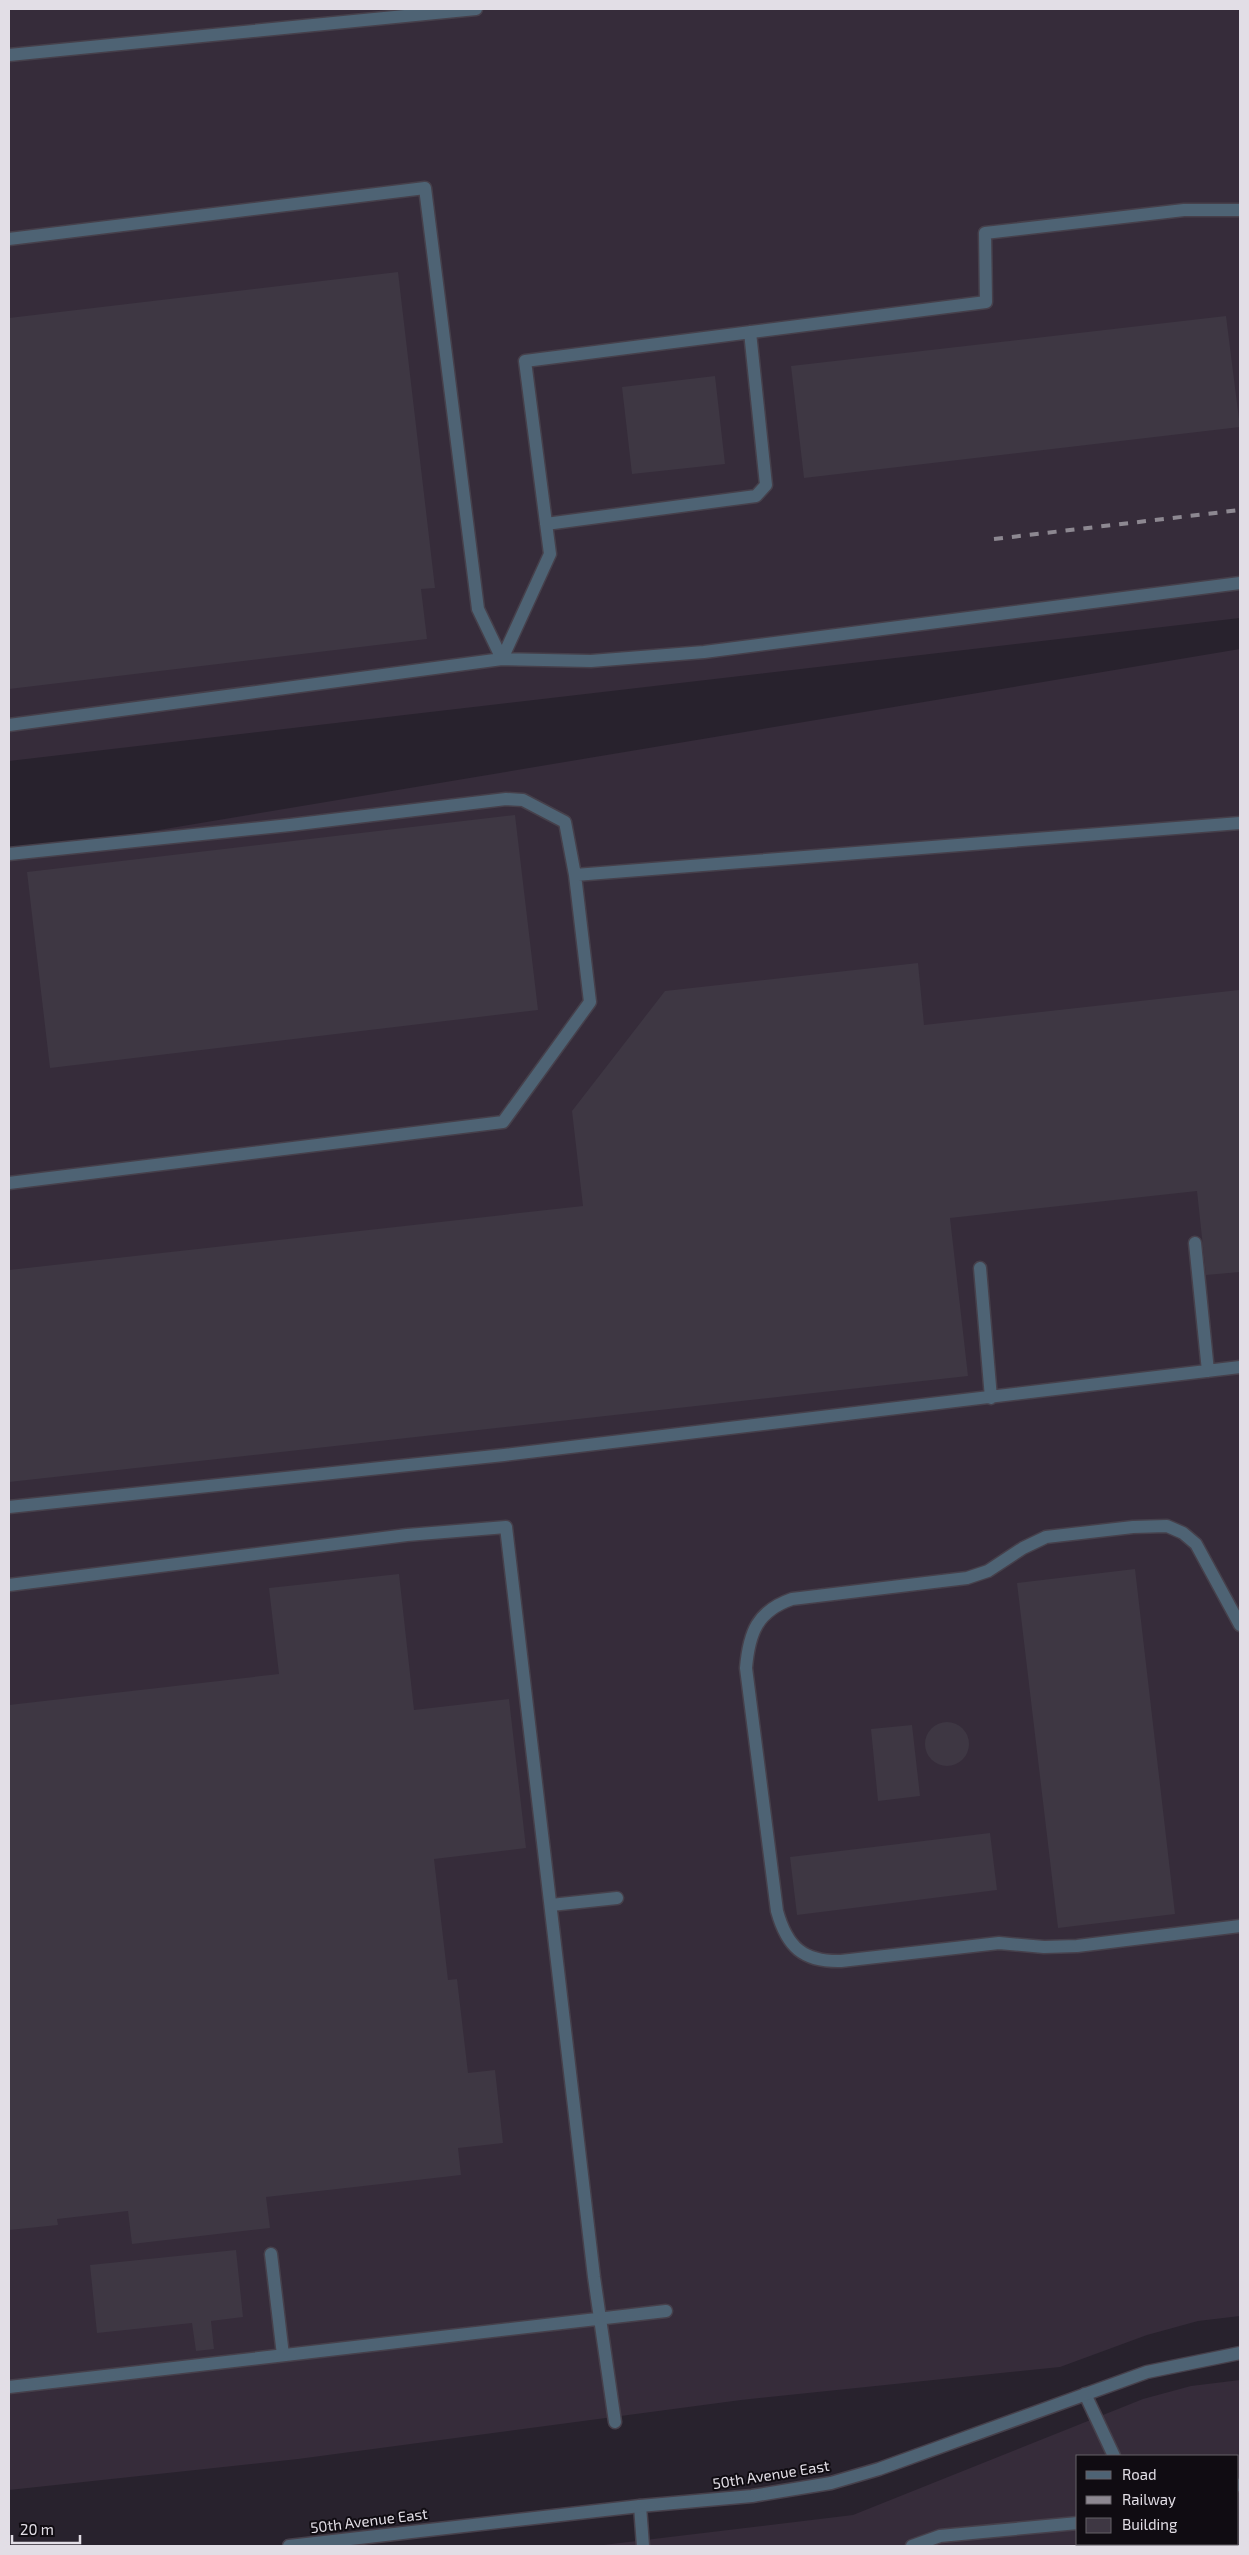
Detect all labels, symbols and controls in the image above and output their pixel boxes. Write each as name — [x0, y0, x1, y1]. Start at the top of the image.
legend — [1076, 2455, 1239, 2545]
street label: 50th Avenue East — [711, 2456, 831, 2492]
text: Road — [1122, 2465, 1157, 2483]
text: Railway — [1122, 2490, 1176, 2508]
street label: 50th Avenue East — [309, 2504, 429, 2536]
scale bar — [12, 2512, 80, 2544]
text: Building — [1122, 2515, 1178, 2533]
text: 20 m — [20, 2520, 54, 2538]

